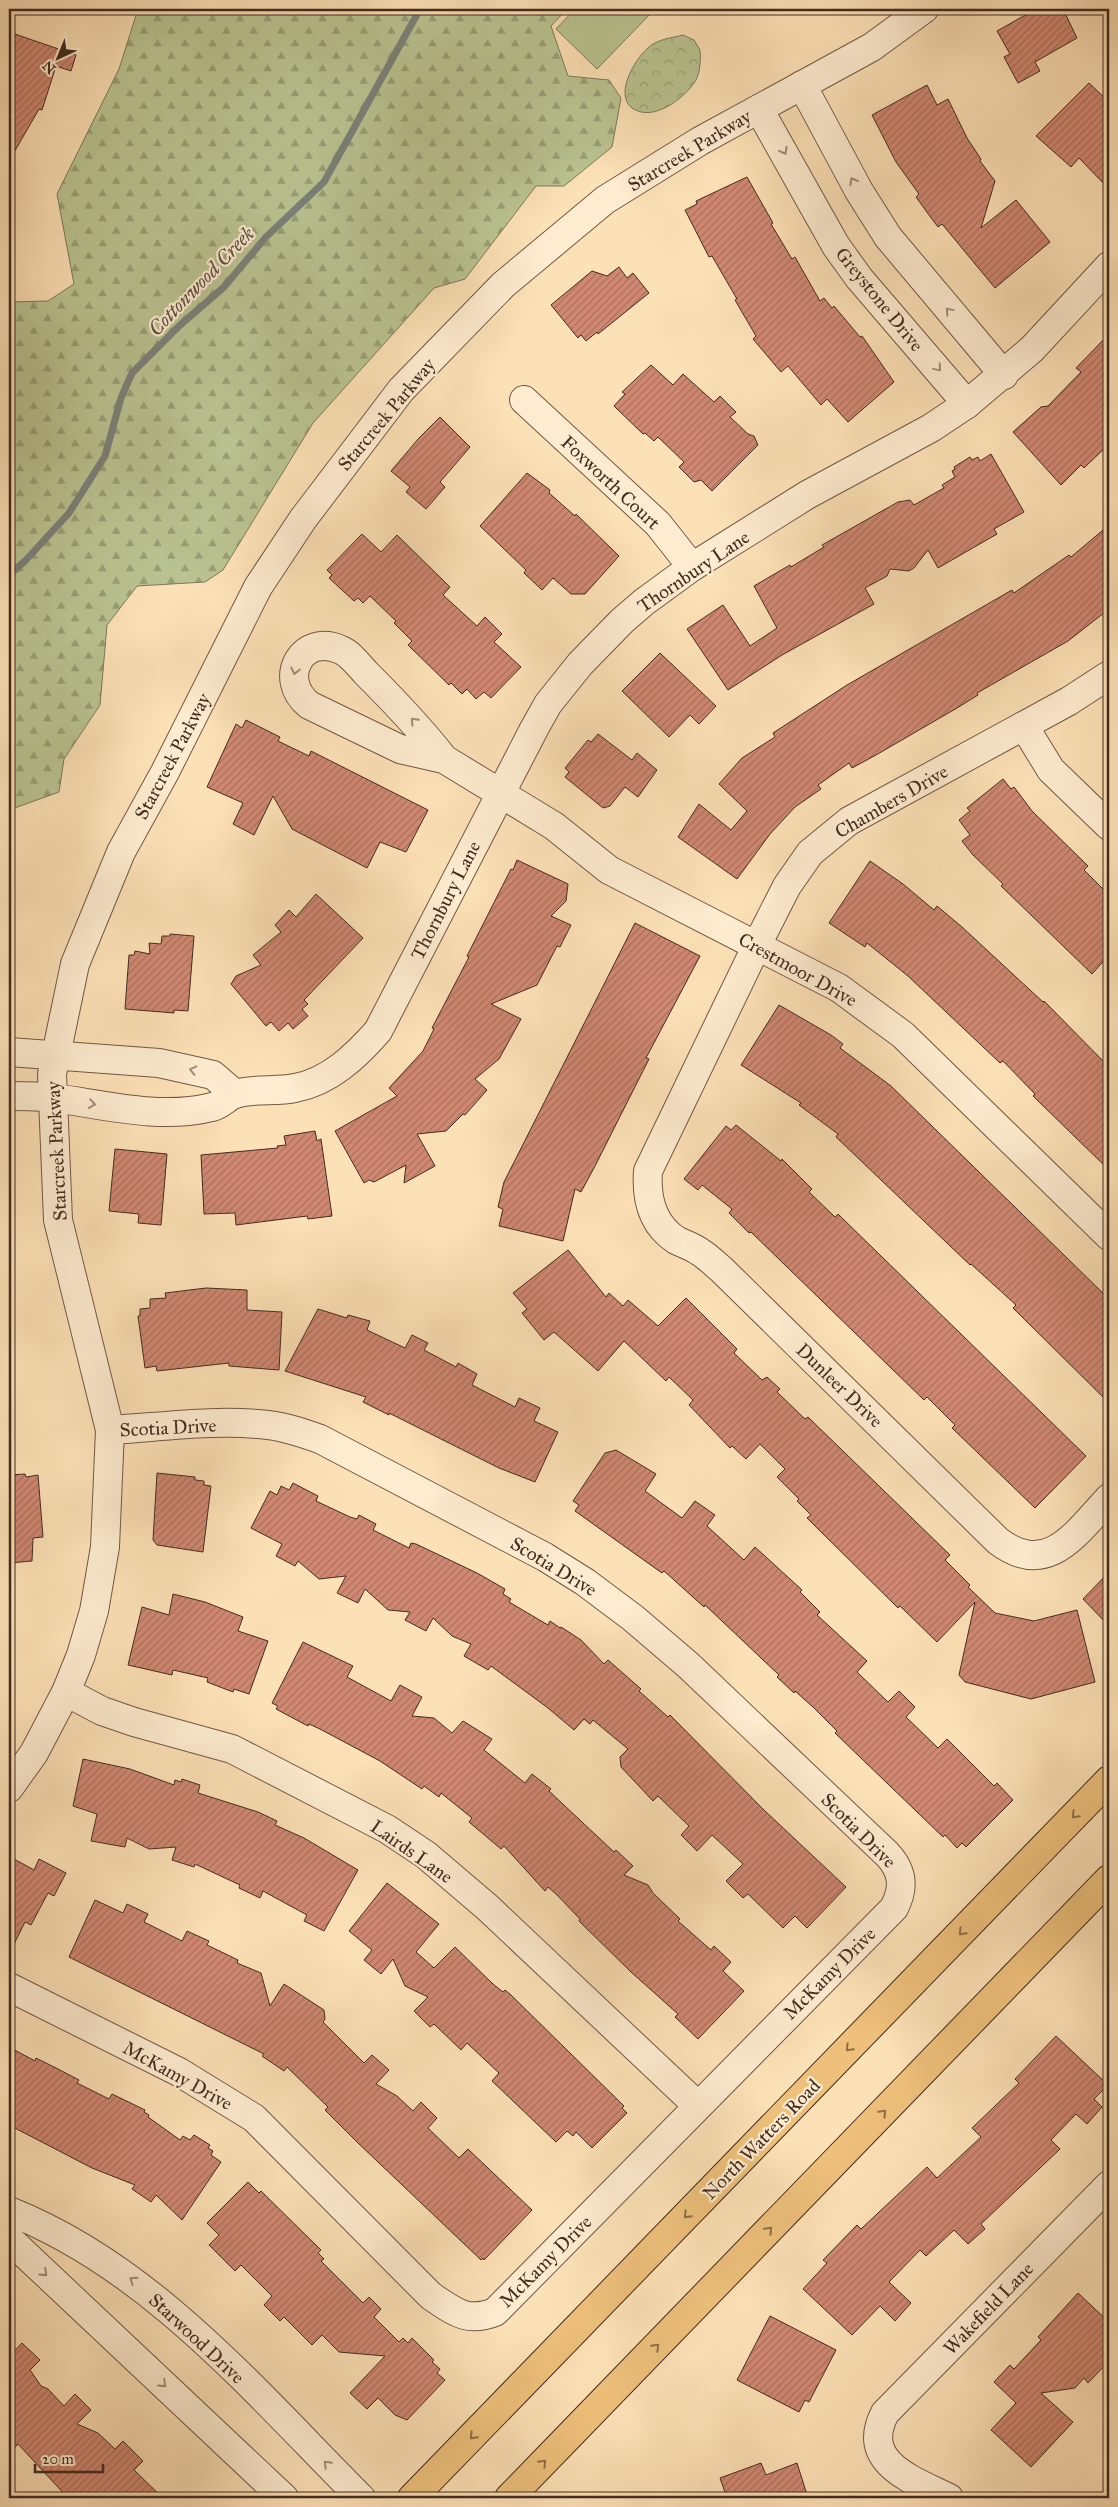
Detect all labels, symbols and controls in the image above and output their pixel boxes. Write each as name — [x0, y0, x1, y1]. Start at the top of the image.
north arrow — [32, 32, 82, 82]
text: N — [39, 57, 59, 77]
street label: Starcreek Parkway — [623, 104, 756, 196]
one-way arrow — [778, 146, 788, 155]
one-way arrow — [849, 177, 859, 186]
water label: Cottonwood Creek — [143, 222, 259, 340]
street label: Greystone Drive — [831, 243, 929, 356]
one-way arrow — [946, 308, 955, 317]
street label: Starcreek Parkway — [333, 353, 441, 475]
one-way arrow — [932, 363, 941, 372]
street label: Foxworth Court — [556, 431, 665, 534]
street label: Thornbury Lane — [633, 525, 754, 617]
one-way arrow — [290, 666, 301, 675]
street label: Starcreek Parkway — [129, 688, 216, 823]
one-way arrow — [411, 718, 420, 727]
street label: Chambers Drive — [831, 760, 952, 843]
street label: Thornbury Lane — [406, 837, 485, 963]
street label: Crestmoor Drive — [734, 927, 861, 1012]
one-way arrow — [189, 1066, 198, 1076]
street label: Starcreek Parkway — [41, 1079, 72, 1221]
one-way arrow — [88, 1098, 96, 1109]
street label: Dunleer Drive — [792, 1338, 888, 1432]
street label: Scotia Drive — [119, 1413, 217, 1442]
street label: Scotia Drive — [506, 1532, 601, 1601]
street label: Scotia Drive — [816, 1788, 901, 1873]
one-way arrow — [1072, 1809, 1081, 1818]
street label: Lairds Lane — [366, 1815, 457, 1888]
street label: McKamy Drive — [778, 1922, 880, 2024]
one-way arrow — [959, 1926, 968, 1935]
street label: McKamy Drive — [119, 2036, 236, 2115]
one-way arrow — [846, 2043, 855, 2052]
street label: North Watters Road — [698, 2074, 825, 2205]
one-way arrow — [877, 2110, 886, 2119]
one-way arrow — [684, 2209, 693, 2218]
street label: McKamy Drive — [494, 2210, 596, 2312]
one-way arrow — [764, 2227, 773, 2236]
street label: Wakefield Lane — [939, 2257, 1038, 2359]
one-way arrow — [39, 2267, 48, 2276]
one-way arrow — [129, 2277, 139, 2286]
street label: Starwood Drive — [144, 2288, 249, 2389]
one-way arrow — [650, 2343, 659, 2352]
one-way arrow — [157, 2378, 166, 2387]
one-way arrow — [470, 2431, 479, 2440]
scale bar — [35, 2442, 102, 2474]
text: 20 m — [42, 2450, 74, 2468]
one-way arrow — [537, 2460, 546, 2469]
one-way arrow — [323, 2461, 332, 2470]

